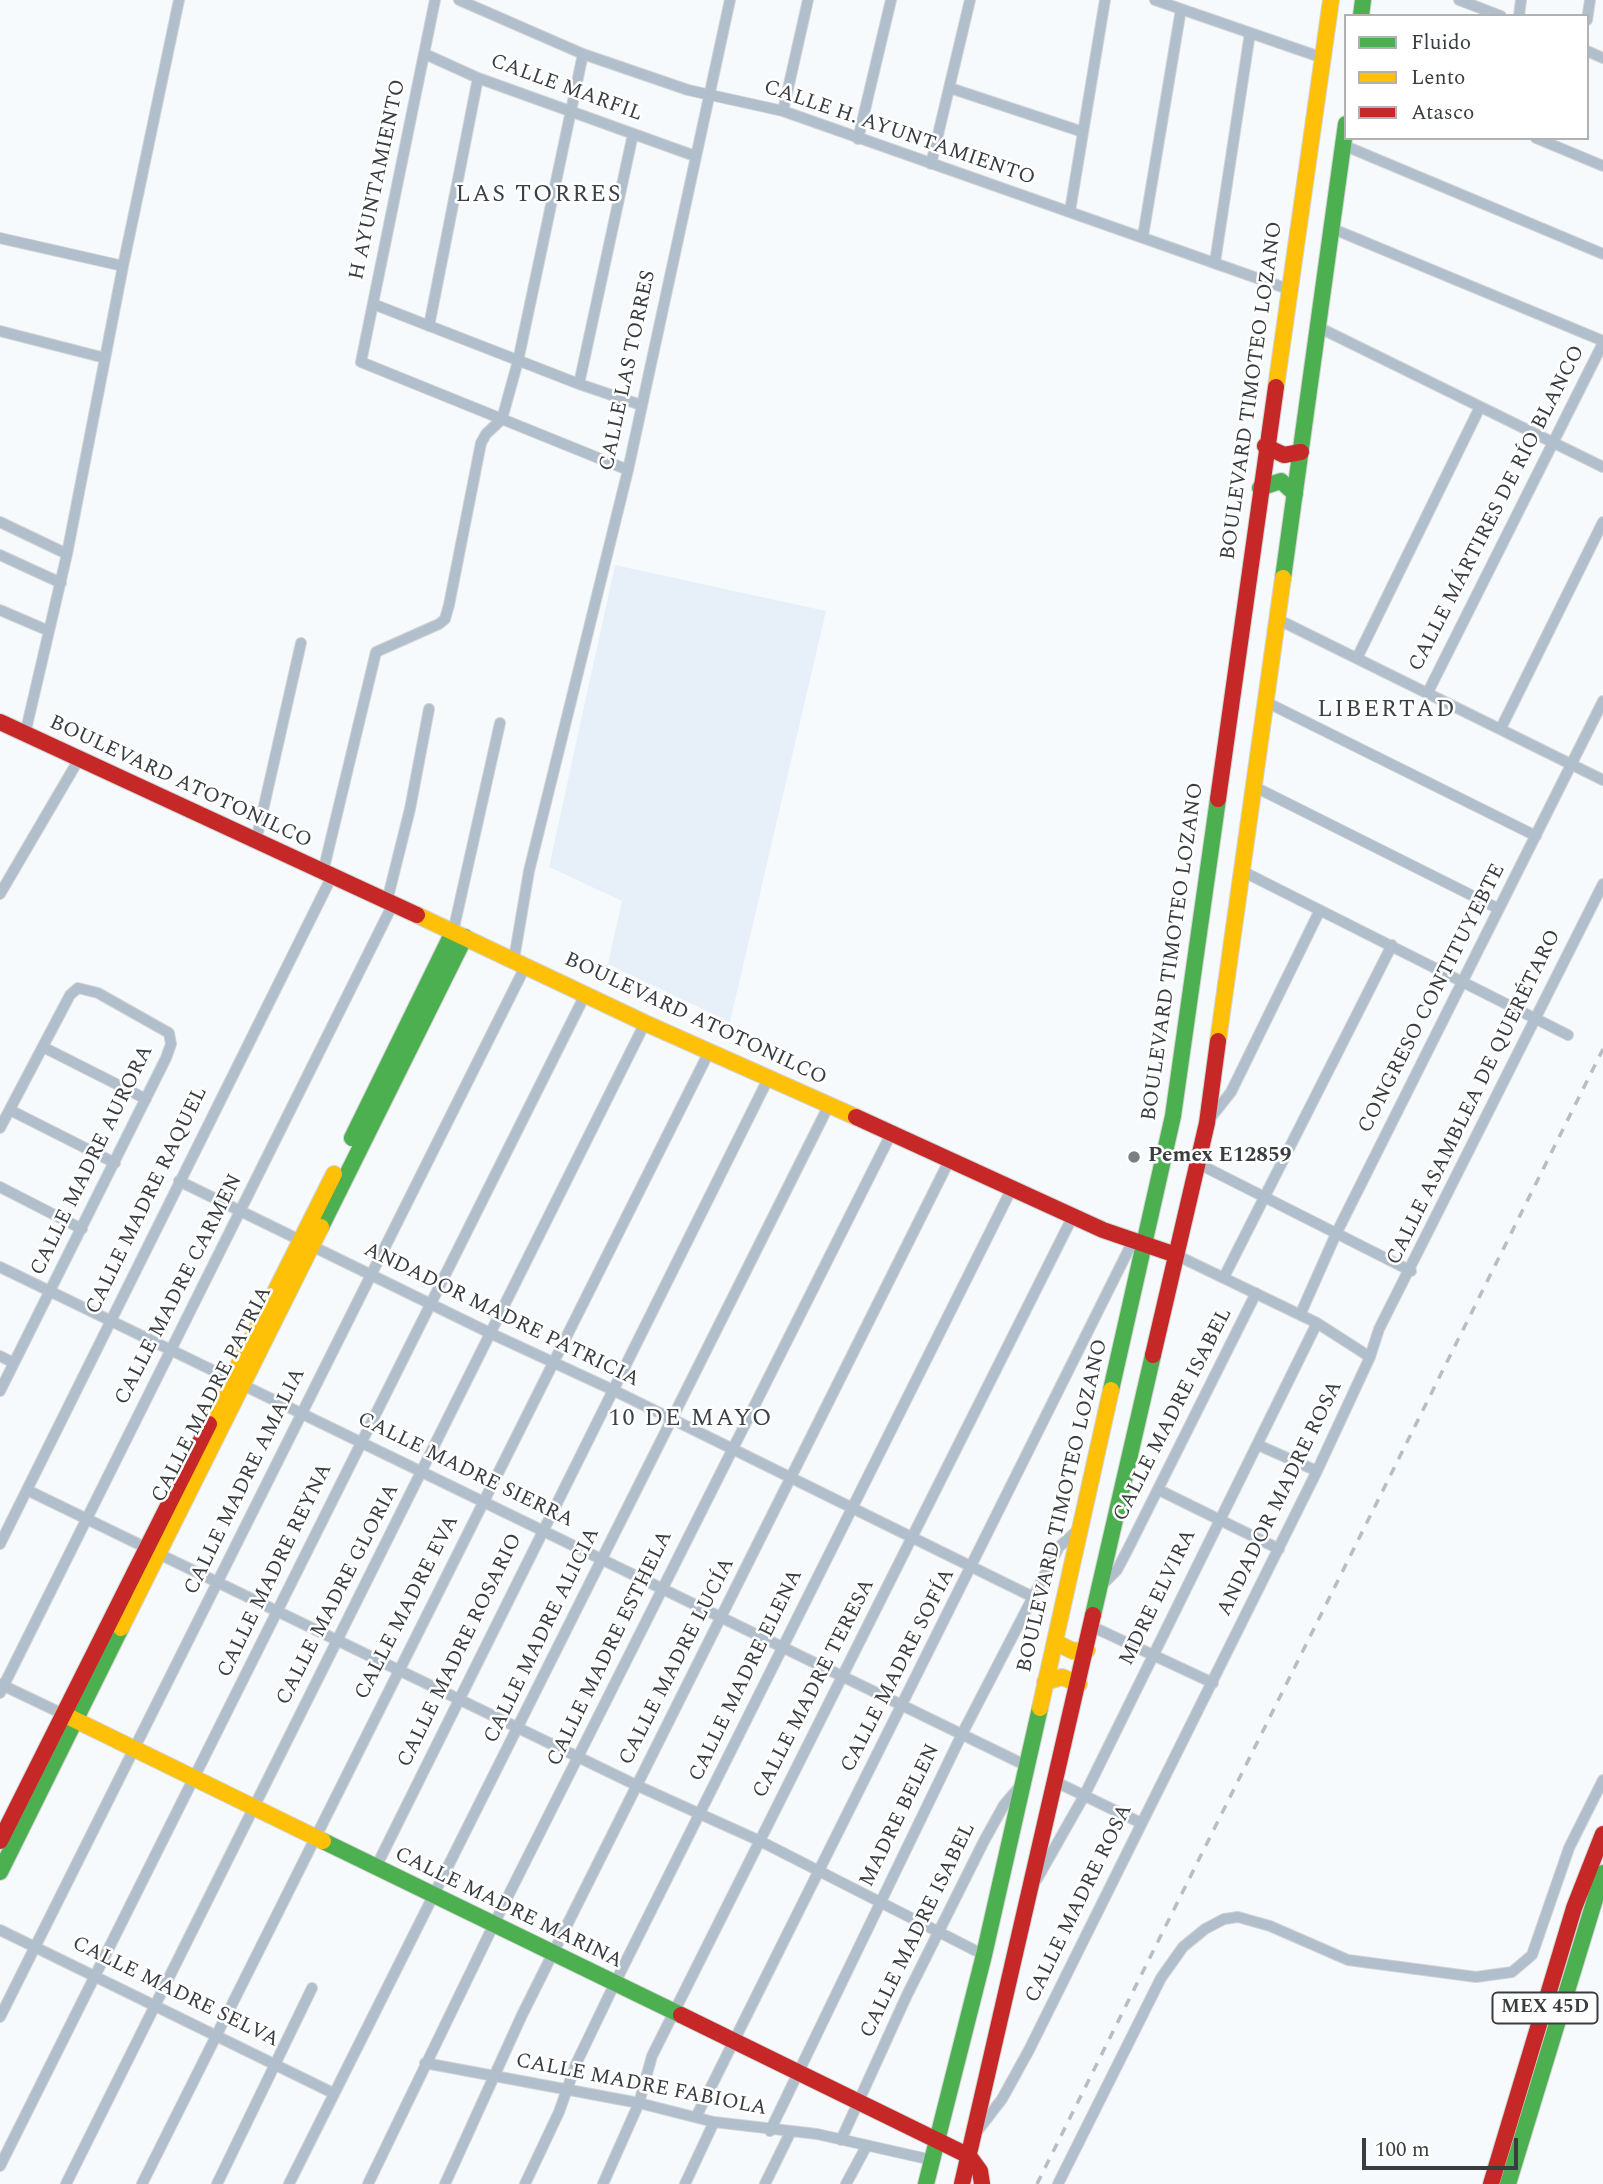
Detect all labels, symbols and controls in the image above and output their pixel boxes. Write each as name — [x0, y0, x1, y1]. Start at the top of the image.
legend — [1344, 14, 1589, 140]
text: Fluido — [1411, 27, 1471, 59]
street label: CALLE MARFIL — [487, 50, 645, 128]
text: Lento — [1411, 62, 1465, 94]
street label: CALLE H. AYUNTAMIENTO — [760, 76, 1038, 192]
street label: H AYUNTAMIENTO — [345, 77, 413, 283]
text: Atasco — [1411, 97, 1474, 129]
district label: LAS TORRES — [457, 182, 621, 210]
street label: BOULEVARD TIMOTEO LOZANO — [1217, 220, 1289, 562]
street label: CALLE LAS TORRES — [595, 268, 663, 474]
street label: CALLE MÁRTIRES DE RÍO BLANCO — [1405, 342, 1591, 676]
district label: LIBERTAD — [1318, 697, 1456, 725]
street label: BOULEVARD ATOTONILCO — [45, 711, 315, 855]
street label: BOULEVARD TIMOTEO LOZANO — [1138, 781, 1210, 1123]
street label: CONGRESO CONTITUYEBTE — [1354, 860, 1512, 1138]
street label: CALLE ASAMBLEA DE QUERÉTARO — [1383, 926, 1567, 1270]
street label: BOULEVARD ATOTONILCO — [560, 948, 830, 1092]
street label: CALLE MADRE AURORA — [26, 1042, 160, 1280]
street label: CALLE MADRE RAQUEL — [82, 1083, 214, 1319]
place label: Pemex E12859 — [1148, 1144, 1292, 1170]
marker: Pemex E12859 — [1126, 1149, 1142, 1165]
street label: CALLE MADRE CARMEN — [111, 1170, 249, 1410]
street label: ANDADOR MADRE PATRICIA — [359, 1238, 643, 1394]
street label: CALLE MADRE PATRIA — [147, 1283, 279, 1507]
street label: CALLE MADRE ISABEL — [1109, 1304, 1239, 1526]
street label: BOULEVARD TIMOTEO LOZANO — [1013, 1337, 1115, 1675]
street label: CALLE MADRE AMALIA — [180, 1364, 312, 1600]
street label: ANDADOR MADRE ROSA — [1213, 1377, 1349, 1621]
district label: 10 DE MAYO — [610, 1406, 772, 1434]
street label: CALLE MADRE SIERRA — [353, 1408, 577, 1534]
street label: CALLE MADRE REYNA — [213, 1460, 339, 1682]
street label: CALLE MADRE GLORIA — [272, 1480, 406, 1710]
street label: CALLE MADRE EVA — [351, 1512, 465, 1704]
street label: CALLE MADRE ALICIA — [480, 1524, 606, 1748]
street label: MDRE ELVIRA — [1115, 1526, 1203, 1670]
street label: CALLE MADRE ESTHELA — [543, 1527, 679, 1771]
street label: CALLE MADRE ROSARIO — [393, 1530, 529, 1772]
street label: CALLE MADRE LUCÍA — [615, 1554, 741, 1770]
street label: CALLE MADRE SOFÍA — [837, 1565, 961, 1777]
street label: CALLE MADRE ELENA — [685, 1566, 809, 1786]
street label: CALLE MADRE TERESA — [749, 1575, 881, 1803]
street label: MADRE BELEN — [855, 1740, 947, 1892]
street label: CALLE MADRE ROSA — [1021, 1800, 1139, 2008]
street label: CALLE MADRE ISABEL — [856, 1819, 982, 2043]
street label: CALLE MADRE MARINA — [390, 1843, 626, 1975]
street label: CALLE MADRE SELVA — [67, 1932, 283, 2054]
road number: MEX 45D — [1492, 1992, 1598, 2024]
street label: CALLE MADRE FABIOLA — [513, 2049, 769, 2123]
scale bar — [1365, 2124, 1521, 2168]
text: 100 m — [1375, 2134, 1430, 2166]

